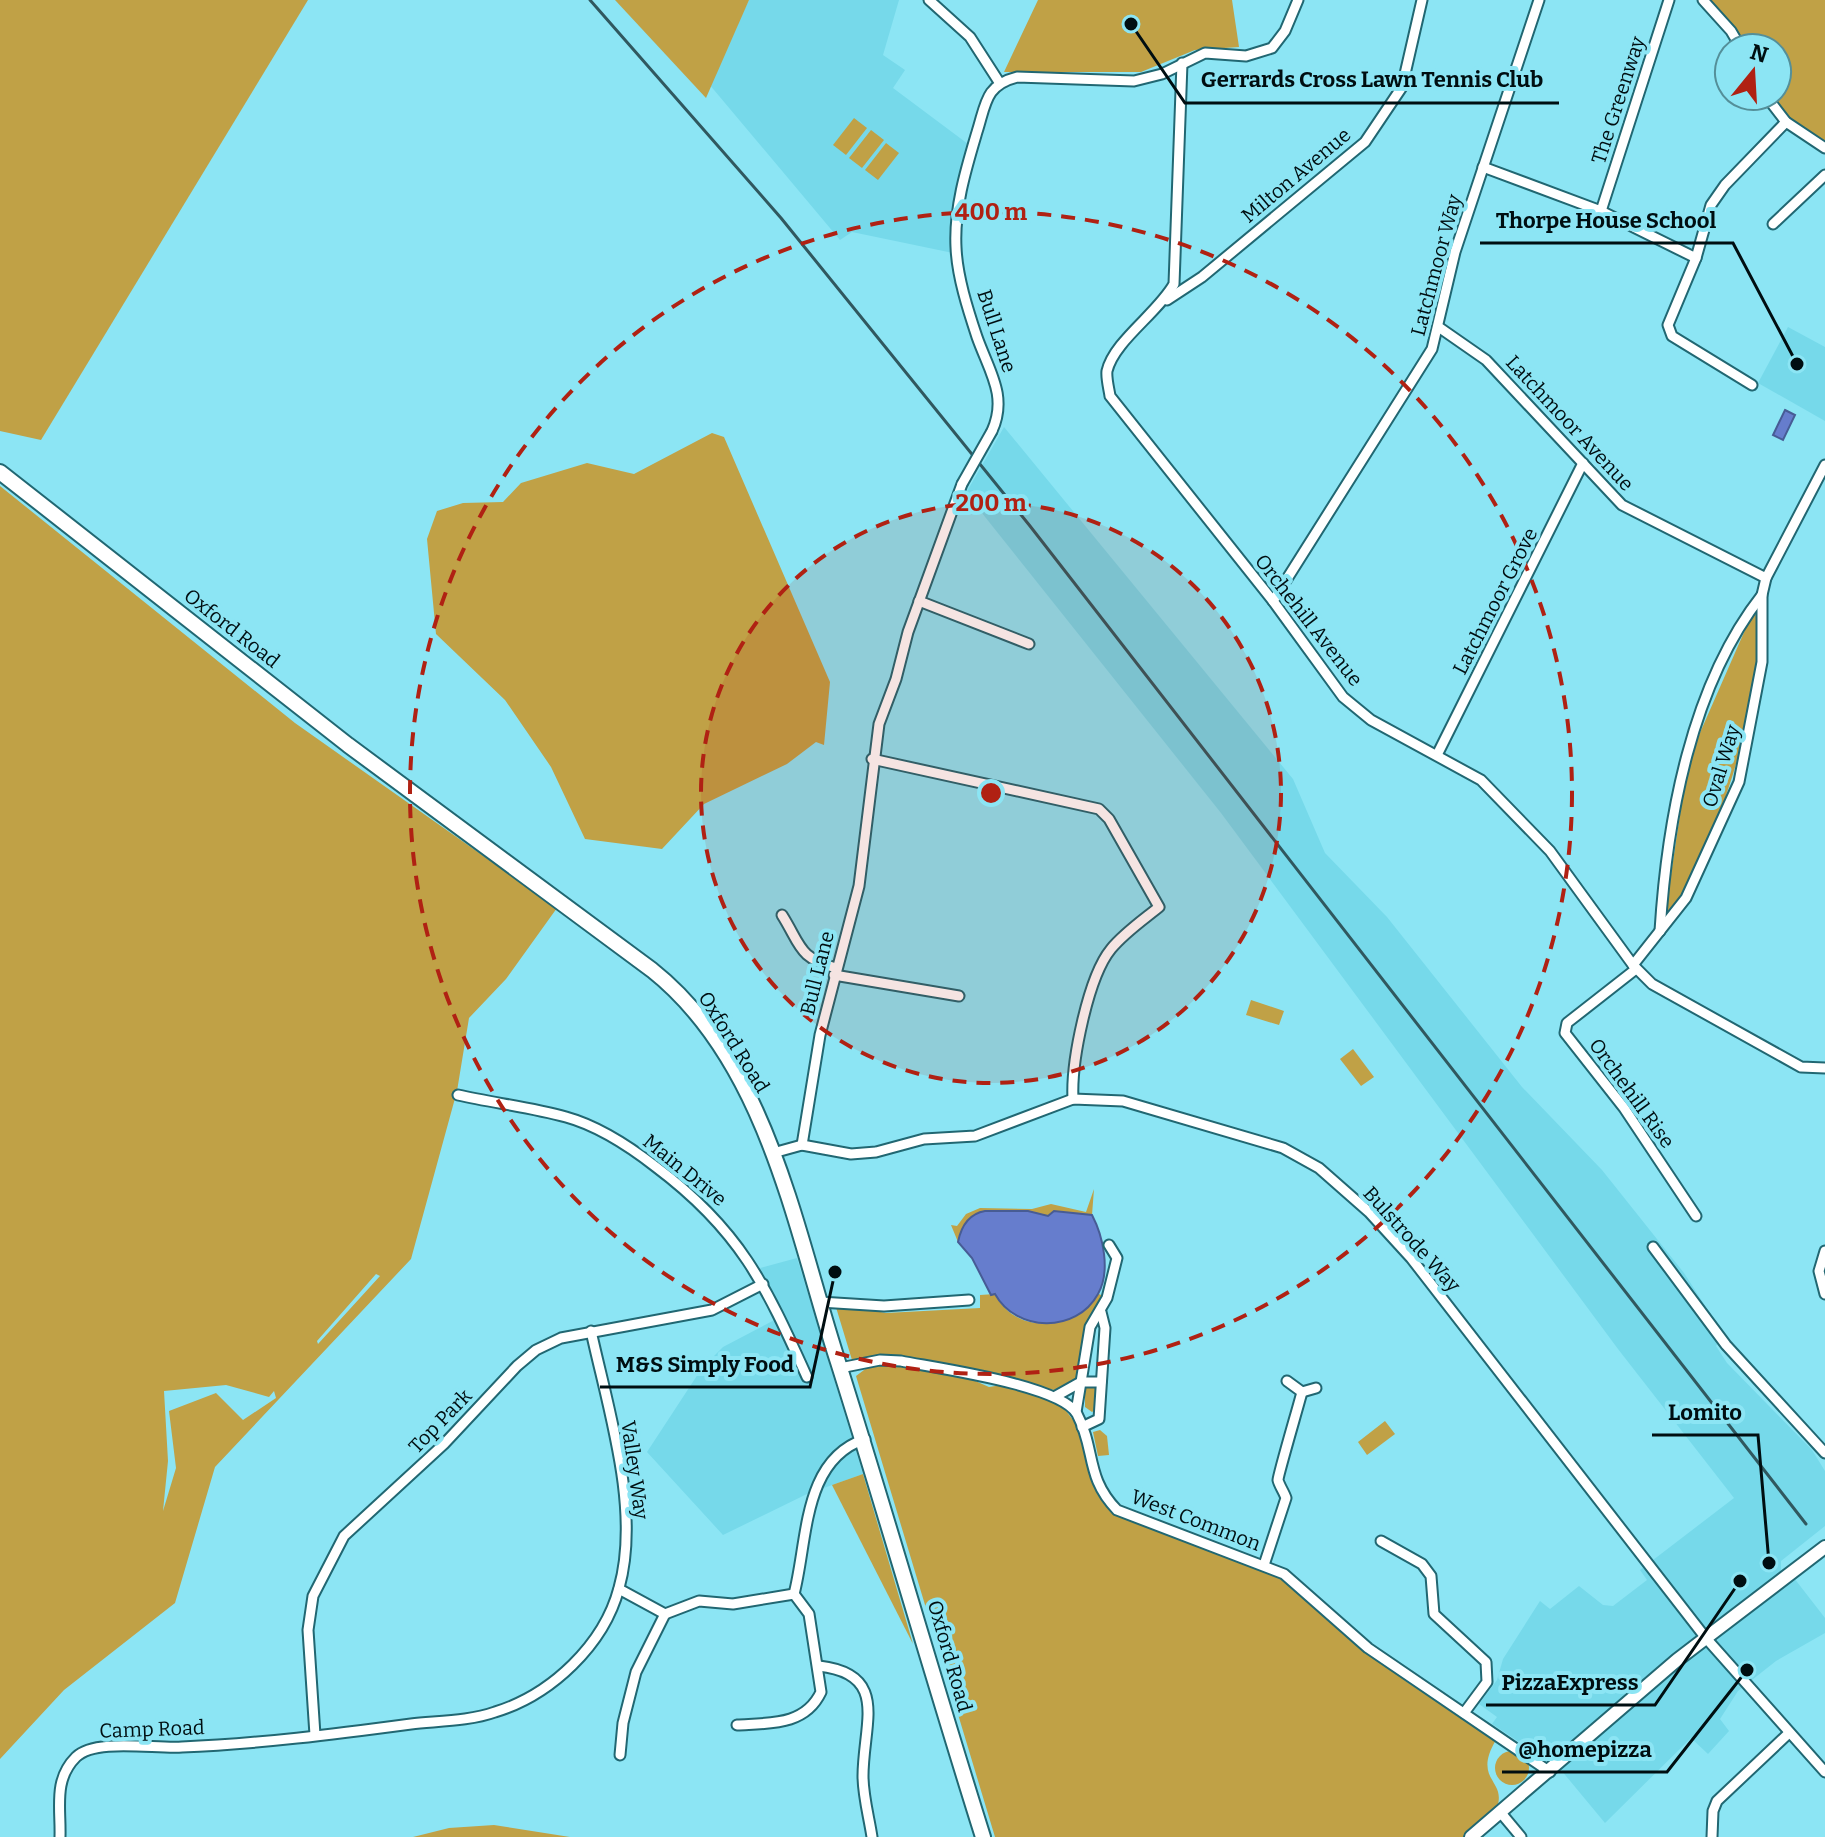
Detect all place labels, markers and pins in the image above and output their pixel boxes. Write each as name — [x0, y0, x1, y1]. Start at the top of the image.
callout: Gerrards Cross Lawn Tennis Club — [1185, 57, 1559, 103]
callout: Thorpe House School — [1480, 197, 1733, 243]
centre of rings — [977, 779, 1005, 807]
callout: M&S Simply Food — [600, 1341, 810, 1387]
callout: Lomito — [1652, 1389, 1758, 1435]
callout: PizzaExpress — [1486, 1659, 1655, 1705]
callout: @homepizza — [1502, 1726, 1667, 1772]

